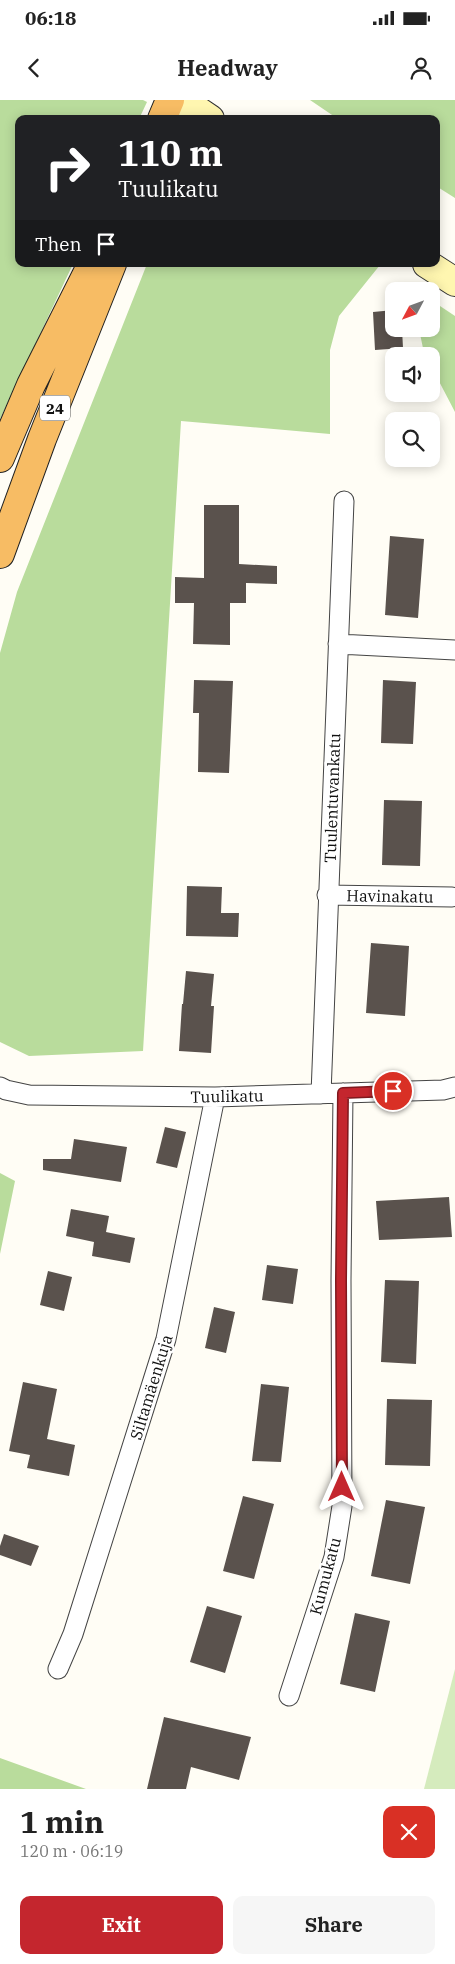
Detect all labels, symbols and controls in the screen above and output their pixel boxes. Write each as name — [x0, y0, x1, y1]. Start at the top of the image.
text: 06:18 — [25, 6, 76, 30]
text: Headway — [177, 53, 278, 82]
icon: back — [20, 54, 48, 82]
icon: person — [407, 54, 435, 82]
text: 110 m — [118, 130, 223, 176]
icon: right — [35, 135, 100, 200]
text: Tuulikatu — [118, 174, 219, 203]
icon: arrive — [92, 230, 120, 258]
text: Then — [35, 232, 82, 256]
north arrow — [385, 282, 440, 338]
map controls — [385, 282, 440, 467]
button: sound — [385, 347, 440, 402]
road number: 24 — [40, 396, 70, 420]
button: search — [385, 412, 440, 467]
street label: Tuulentuvankatu — [320, 733, 344, 863]
street label: Havinakatu — [346, 885, 434, 907]
pin — [372, 1070, 414, 1112]
icon: arrive — [379, 1077, 407, 1105]
street label: Tuulikatu — [190, 1085, 264, 1107]
street label: Siltamäenkuja — [125, 1332, 177, 1442]
position arrow — [315, 1460, 367, 1512]
street label: Kumukatu — [305, 1535, 345, 1617]
text: 1 min — [20, 1802, 104, 1841]
button: close — [383, 1806, 435, 1858]
text: 120 m · 06:19 — [20, 1841, 123, 1861]
button: Exit — [20, 1896, 223, 1954]
button: Share — [233, 1896, 435, 1954]

